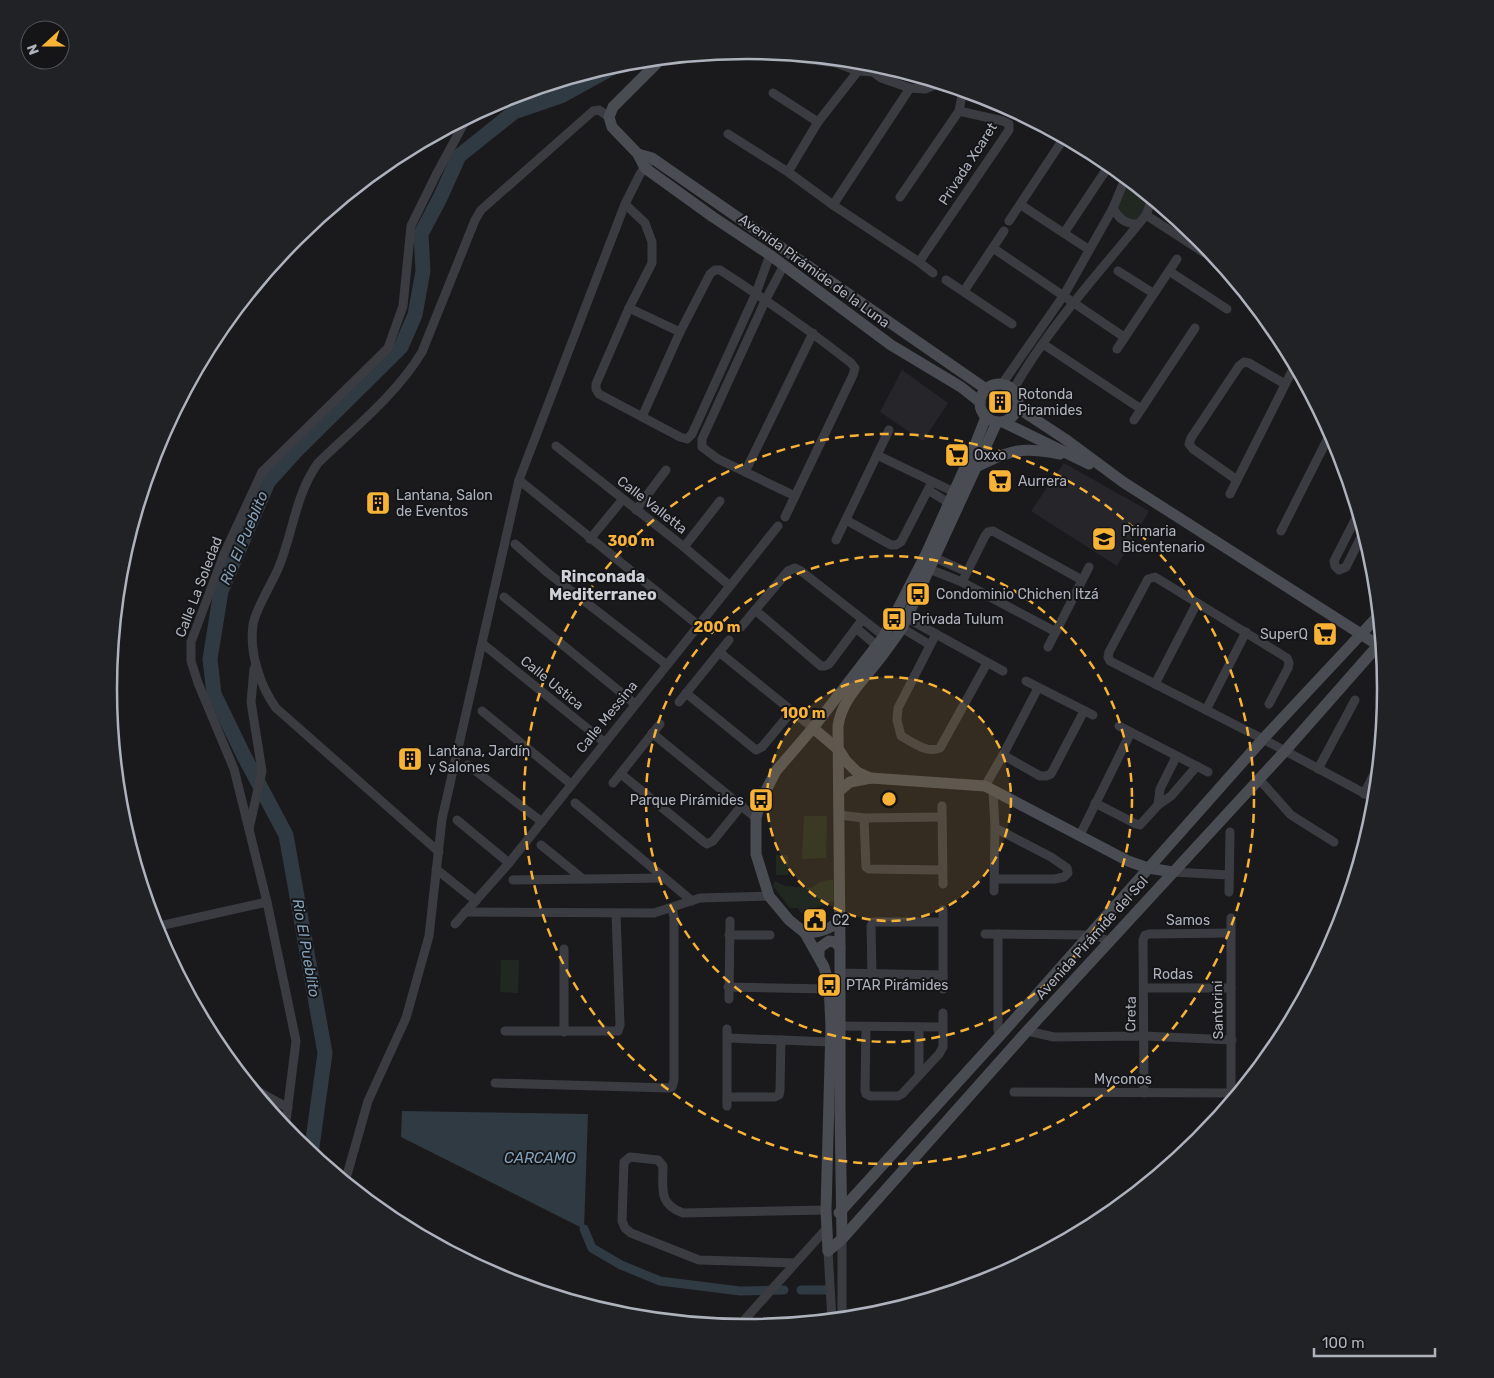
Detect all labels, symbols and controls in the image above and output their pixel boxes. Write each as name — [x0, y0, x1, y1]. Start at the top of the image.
north arrow — [20, 20, 70, 70]
text: N — [24, 42, 43, 57]
street label: Privada Xcaret — [935, 119, 1001, 208]
street label: Avenida Pirámide de la Luna — [735, 210, 893, 332]
place label: Rotonda Piramides — [1018, 386, 1082, 419]
building icon: Rotonda Piramides — [987, 389, 1013, 415]
supermarket icon: Oxxo — [944, 442, 970, 468]
place label: Oxxo — [974, 447, 1006, 464]
supermarket icon: Aurrera — [987, 468, 1013, 494]
street label: Calle Valletta — [614, 472, 690, 538]
place label: Aurrera — [1018, 473, 1067, 490]
place label: Lantana, Salon de Eventos — [396, 487, 493, 520]
water label: Rio El Pueblito — [216, 488, 272, 587]
building icon: Lantana, Salon de Eventos — [365, 490, 391, 516]
place label: Primaria Bicentenario — [1122, 523, 1205, 556]
school or university icon: Primaria Bicentenario — [1091, 526, 1117, 552]
text: 300 m — [607, 532, 655, 550]
street label: Calle La Soledad — [172, 534, 226, 640]
district label: Rinconada Mediterraneo — [549, 567, 657, 604]
bus stop icon: Condominio Chichen Itzá — [905, 581, 931, 607]
place label: Condominio Chichen Itzá — [936, 586, 1099, 603]
bus stop icon: Privada Tulum — [881, 606, 907, 632]
place label: Privada Tulum — [912, 611, 1004, 628]
text: 200 m — [693, 618, 741, 636]
supermarket icon: SuperQ — [1312, 621, 1338, 647]
place label: SuperQ — [1260, 626, 1308, 643]
street label: Calle Ustica — [517, 652, 587, 714]
street label: Calle Messina — [573, 677, 641, 757]
text: 100 m — [781, 704, 825, 722]
place label: Lantana, Jardín y Salones — [428, 743, 530, 776]
building icon: Lantana, Jardín y Salones — [397, 746, 423, 772]
bus stop icon: Parque Pirámides — [748, 787, 774, 813]
centre of rings — [880, 790, 898, 808]
place label: Parque Pirámides — [630, 792, 744, 809]
street label: Avenida Pirámide del Sol — [1032, 873, 1152, 1003]
water label: Rio El Pueblito — [288, 897, 324, 999]
public building icon: C2 — [802, 907, 828, 933]
place label: C2 — [832, 912, 850, 929]
street label: Samos — [1166, 912, 1210, 929]
street label: Rodas — [1153, 966, 1193, 983]
bus stop icon: PTAR Pirámides — [816, 972, 842, 998]
place label: PTAR Pirámides — [846, 977, 949, 994]
street label: Santorini — [1209, 980, 1227, 1040]
street label: Creta — [1122, 996, 1140, 1032]
street label: Myconos — [1094, 1071, 1152, 1088]
water label: CARCAMO — [504, 1149, 576, 1167]
scale bar — [1314, 1326, 1435, 1358]
text: 100 m — [1322, 1334, 1364, 1352]

